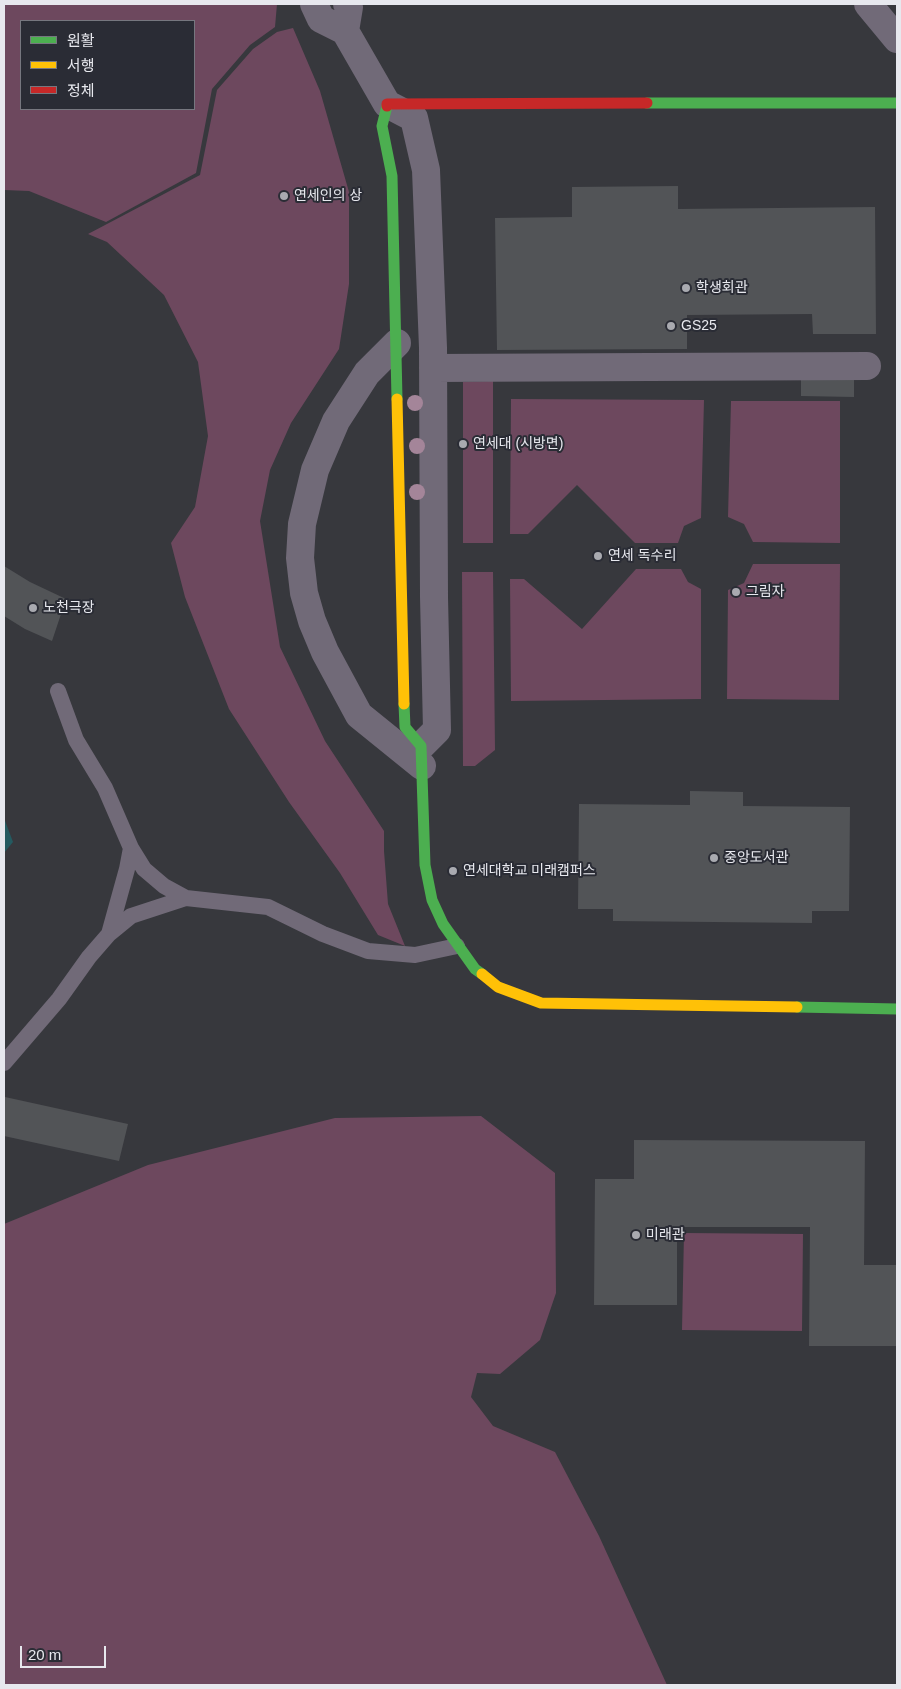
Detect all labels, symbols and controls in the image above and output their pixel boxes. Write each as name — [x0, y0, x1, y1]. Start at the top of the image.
legend — [20, 20, 195, 110]
text: 원활 — [67, 32, 95, 49]
text: 서행 — [67, 57, 95, 74]
text: 정체 — [67, 82, 95, 99]
place label: 연세인의 상 — [294, 188, 362, 204]
marker: 연세인의 상 — [278, 190, 290, 202]
place label: 학생회관 — [696, 280, 748, 296]
marker: 학생회관 — [680, 282, 692, 294]
place label: GS25 — [681, 318, 717, 334]
marker: GS25 — [665, 320, 677, 332]
place label: 연세대 (시방면) — [473, 436, 563, 452]
marker: 연세대 (시방면) — [457, 438, 469, 450]
place label: 연세 독수리 — [608, 548, 676, 564]
marker: 연세 독수리 — [592, 550, 604, 562]
place label: 그림자 — [746, 584, 785, 600]
marker: 그림자 — [730, 586, 742, 598]
place label: 노천극장 — [43, 600, 95, 616]
marker: 노천극장 — [27, 602, 39, 614]
place label: 중앙도서관 — [724, 850, 788, 866]
marker: 중앙도서관 — [708, 852, 720, 864]
place label: 연세대학교 미래캠퍼스 — [463, 863, 596, 879]
marker: 연세대학교 미래캠퍼스 — [447, 865, 459, 877]
place label: 미래관 — [646, 1227, 685, 1243]
marker: 미래관 — [630, 1229, 642, 1241]
scale bar — [22, 1636, 109, 1668]
text: 20 m — [28, 1646, 61, 1663]

